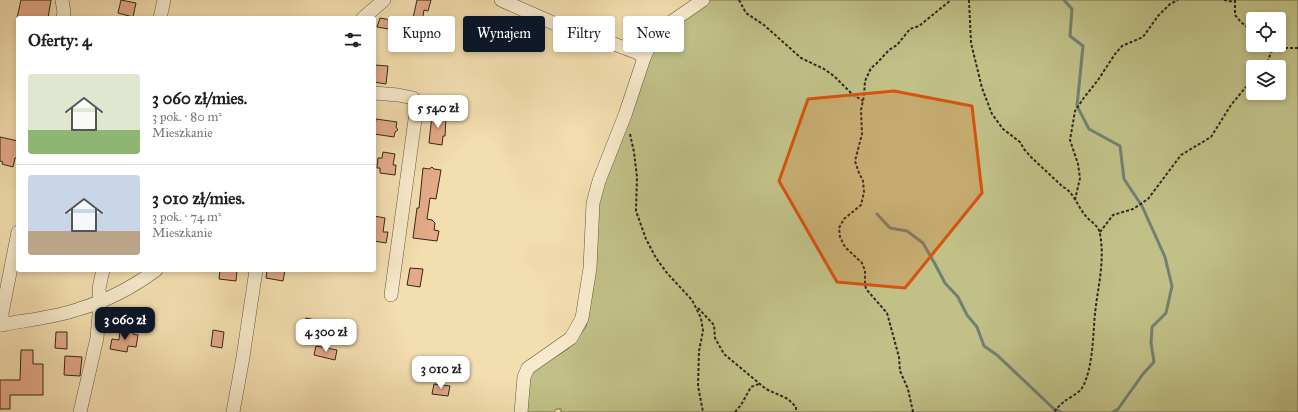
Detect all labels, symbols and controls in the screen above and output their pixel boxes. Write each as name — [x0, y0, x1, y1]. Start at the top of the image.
map controls — [1246, 12, 1286, 100]
button: locate — [1246, 12, 1286, 52]
chip: Kupno — [388, 16, 455, 52]
chip: Wynajem — [463, 16, 545, 52]
chip: Filtry — [553, 16, 615, 52]
chip: Nowe — [623, 16, 684, 52]
icon: filters — [342, 29, 364, 51]
text: Oferty: 4 — [28, 30, 92, 51]
button: layers — [1246, 60, 1286, 100]
text: 3 060 zł/mies. — [152, 88, 247, 109]
icon: home — [60, 90, 108, 138]
pin: 5 540 zł — [397, 95, 479, 129]
text: 5 540 zł — [417, 100, 459, 116]
text: 3 pok. · 80 m² — [152, 109, 222, 125]
text: Mieszkanie — [152, 125, 213, 141]
text: 3 010 zł/mies. — [152, 188, 245, 209]
icon: home — [60, 191, 108, 239]
text: 3 pok. · 74 m² — [152, 209, 222, 225]
text: Mieszkanie — [152, 225, 213, 241]
pin: 3 060 zł — [84, 307, 166, 341]
text: 3 060 zł — [104, 312, 146, 328]
pin: 4 300 zł — [285, 319, 367, 353]
text: 4 300 zł — [305, 324, 347, 340]
pin: 3 010 zł — [400, 356, 482, 390]
text: 3 010 zł — [421, 361, 461, 377]

